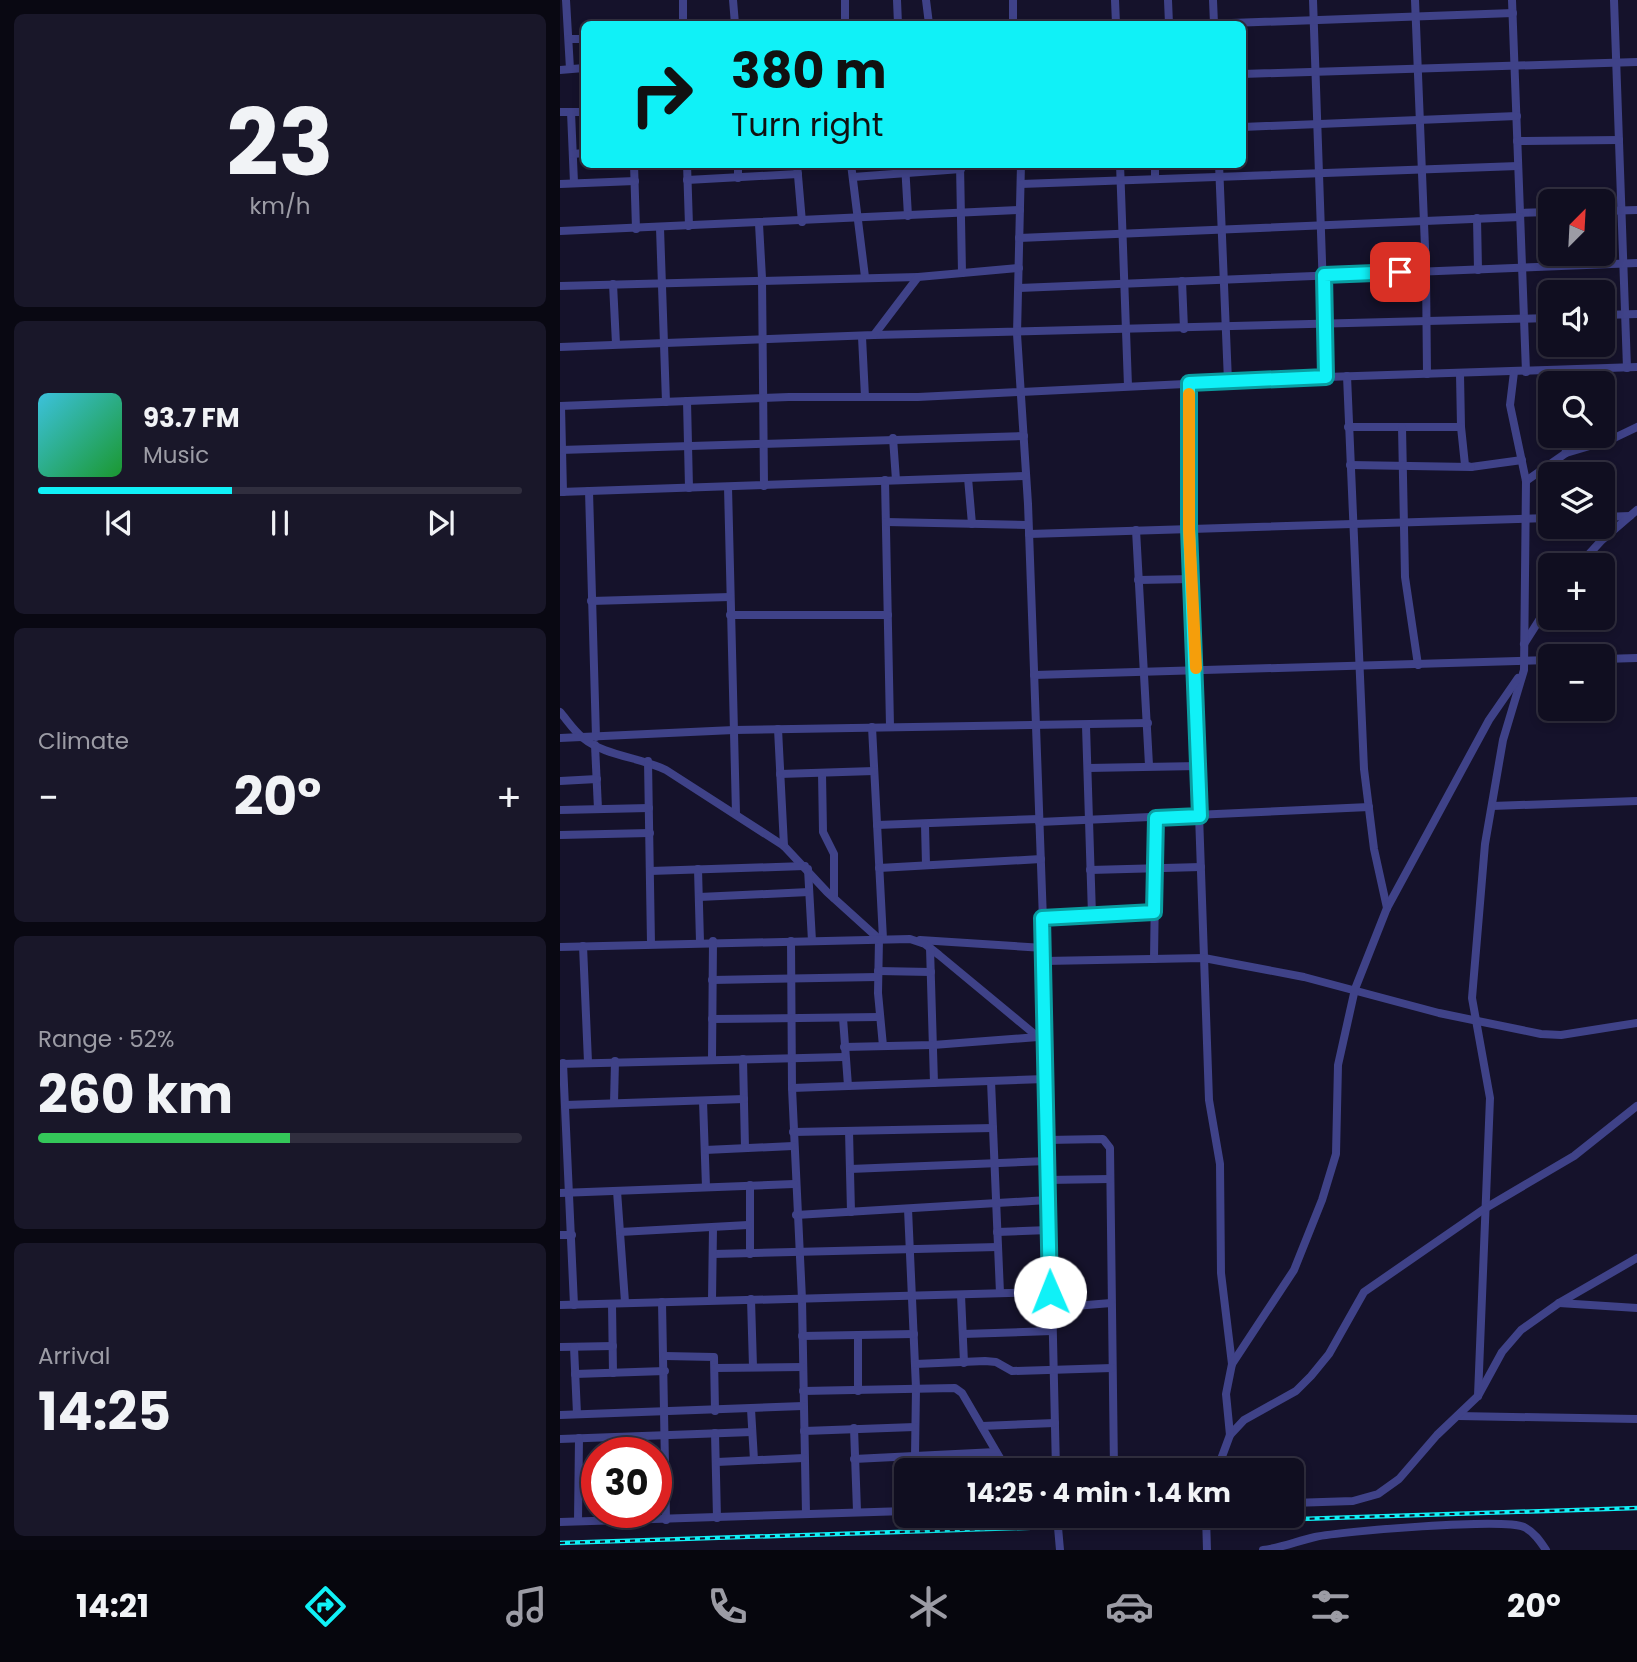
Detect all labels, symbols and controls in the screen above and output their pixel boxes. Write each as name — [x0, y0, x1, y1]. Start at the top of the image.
text: 380 m — [731, 37, 887, 105]
icon: right — [616, 49, 707, 140]
text: 23 — [226, 79, 334, 207]
text: Turn right — [731, 102, 883, 147]
north arrow — [1538, 189, 1615, 266]
map controls — [1538, 189, 1615, 721]
text: km/h — [249, 190, 311, 222]
pin — [1370, 242, 1430, 302]
icon: arrive — [1381, 253, 1419, 291]
button: sound — [1538, 280, 1615, 357]
button: search — [1538, 371, 1615, 448]
text: 93.7 FM — [143, 400, 240, 436]
text: Music — [143, 439, 209, 471]
button: layers — [1538, 462, 1615, 539]
icon: previous — [100, 504, 138, 542]
icon: pause — [261, 504, 299, 542]
icon: next — [422, 504, 460, 542]
button: + — [1538, 553, 1615, 630]
button: − — [1538, 644, 1615, 721]
text: Climate — [38, 725, 129, 757]
text: 20° — [234, 760, 321, 833]
text: − — [38, 771, 59, 824]
text: + — [496, 771, 522, 824]
text: Range · 52% — [38, 1023, 174, 1055]
text: 260 km — [38, 1058, 233, 1131]
position arrow — [1013, 1255, 1087, 1329]
text: Arrival — [38, 1340, 110, 1372]
text: 14:25 — [38, 1375, 171, 1448]
speed limit sign: 30 — [581, 1437, 672, 1528]
text: 14:25 · 4 min · 1.4 km — [967, 1475, 1231, 1511]
icon: directions — [301, 1582, 350, 1631]
icon: music — [502, 1582, 551, 1631]
icon: phone — [703, 1582, 752, 1631]
icon: climate — [904, 1582, 953, 1631]
icon: car — [1105, 1582, 1154, 1631]
icon: filters — [1306, 1582, 1355, 1631]
text: 14:21 — [76, 1583, 149, 1628]
text: 20° — [1507, 1583, 1561, 1628]

